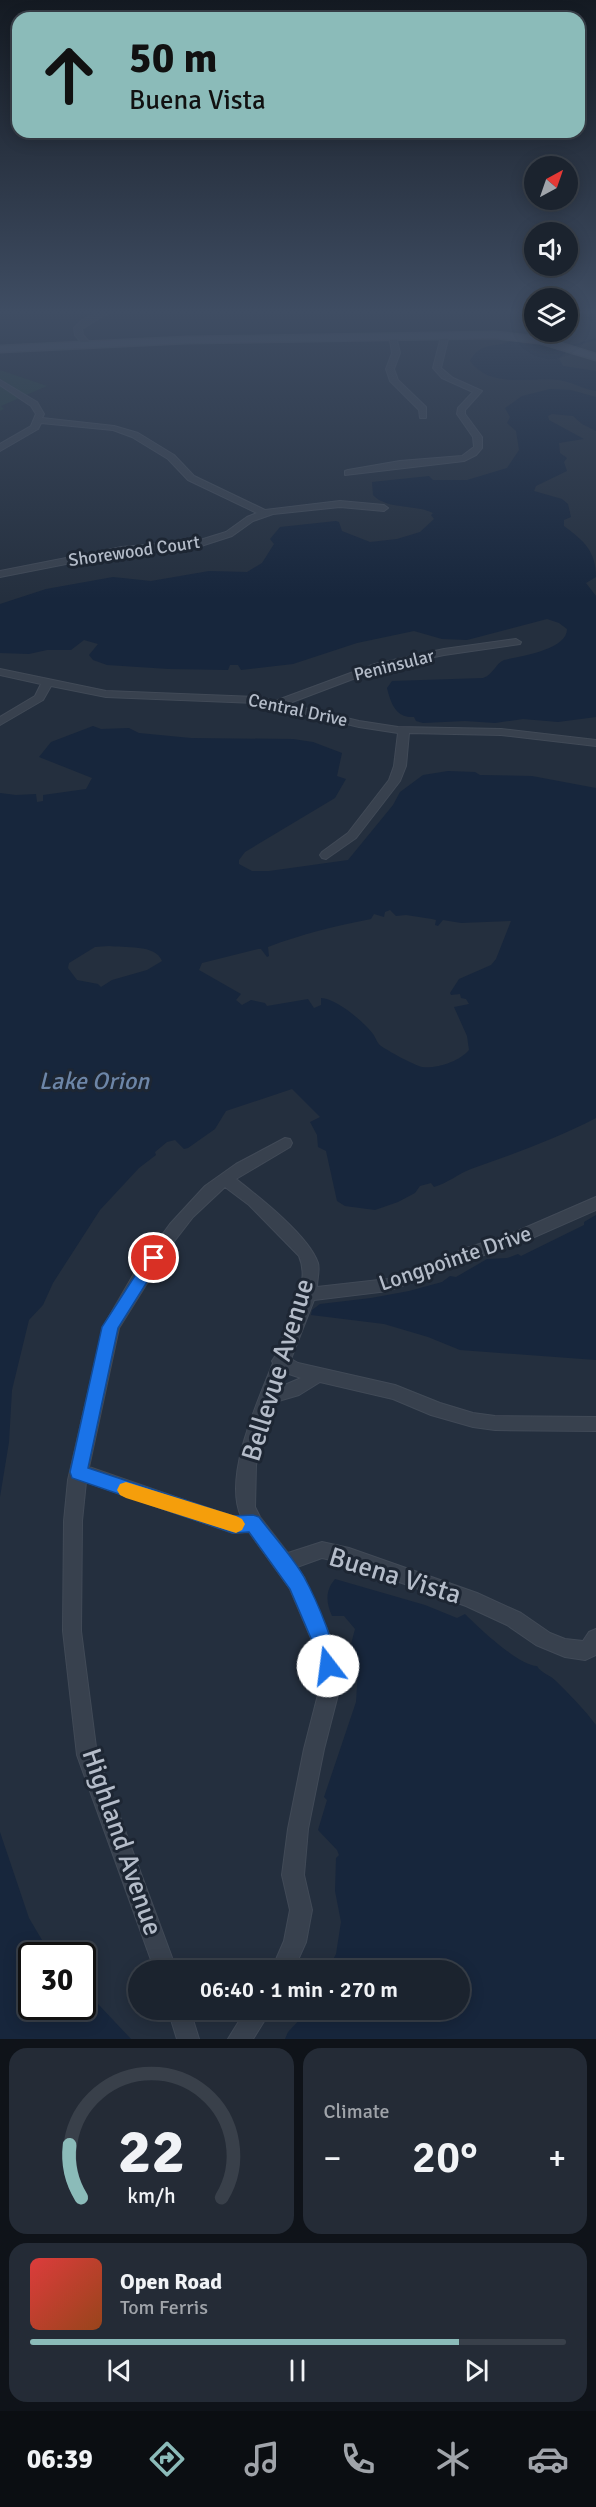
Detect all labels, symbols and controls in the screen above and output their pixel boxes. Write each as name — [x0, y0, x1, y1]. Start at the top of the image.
text: 50 m — [129, 33, 218, 84]
icon: ahead — [30, 36, 108, 114]
text: Buena Vista — [129, 84, 266, 117]
north arrow — [524, 156, 578, 210]
map controls — [524, 156, 578, 342]
button: sound — [524, 222, 578, 276]
button: layers — [524, 288, 578, 342]
street label: Shorewood Court — [67, 531, 201, 571]
street label: Peninsular — [352, 644, 437, 686]
street label: Central Drive — [246, 689, 350, 731]
water label: Lake Orion — [39, 1066, 150, 1096]
street label: Longpointe Drive — [375, 1219, 535, 1297]
pin — [128, 1232, 179, 1283]
icon: arrive — [137, 1241, 170, 1274]
street label: Bellevue Avenue — [235, 1275, 321, 1465]
street label: Buena Vista — [325, 1540, 465, 1612]
position arrow — [296, 1634, 360, 1698]
street label: Highland Avenue — [75, 1744, 169, 1940]
speed limit sign: 30 — [18, 1942, 96, 2020]
text: 06:40 · 1 min · 270 m — [200, 1976, 398, 2003]
text: Climate — [324, 2099, 389, 2124]
text: 22 — [118, 2113, 185, 2190]
text: 20° — [412, 2130, 478, 2185]
text: − — [324, 2138, 341, 2179]
text: + — [548, 2138, 566, 2179]
text: km/h — [127, 2183, 176, 2209]
text: Open Road — [120, 2268, 222, 2295]
text: Tom Ferris — [120, 2295, 208, 2320]
icon: previous — [103, 2354, 136, 2387]
icon: pause — [281, 2354, 314, 2387]
icon: next — [460, 2354, 493, 2387]
icon: directions — [146, 2438, 188, 2480]
icon: music — [241, 2438, 283, 2480]
icon: phone — [337, 2438, 379, 2480]
icon: climate — [432, 2438, 474, 2480]
icon: car — [527, 2438, 569, 2480]
text: 06:39 — [27, 2443, 93, 2476]

